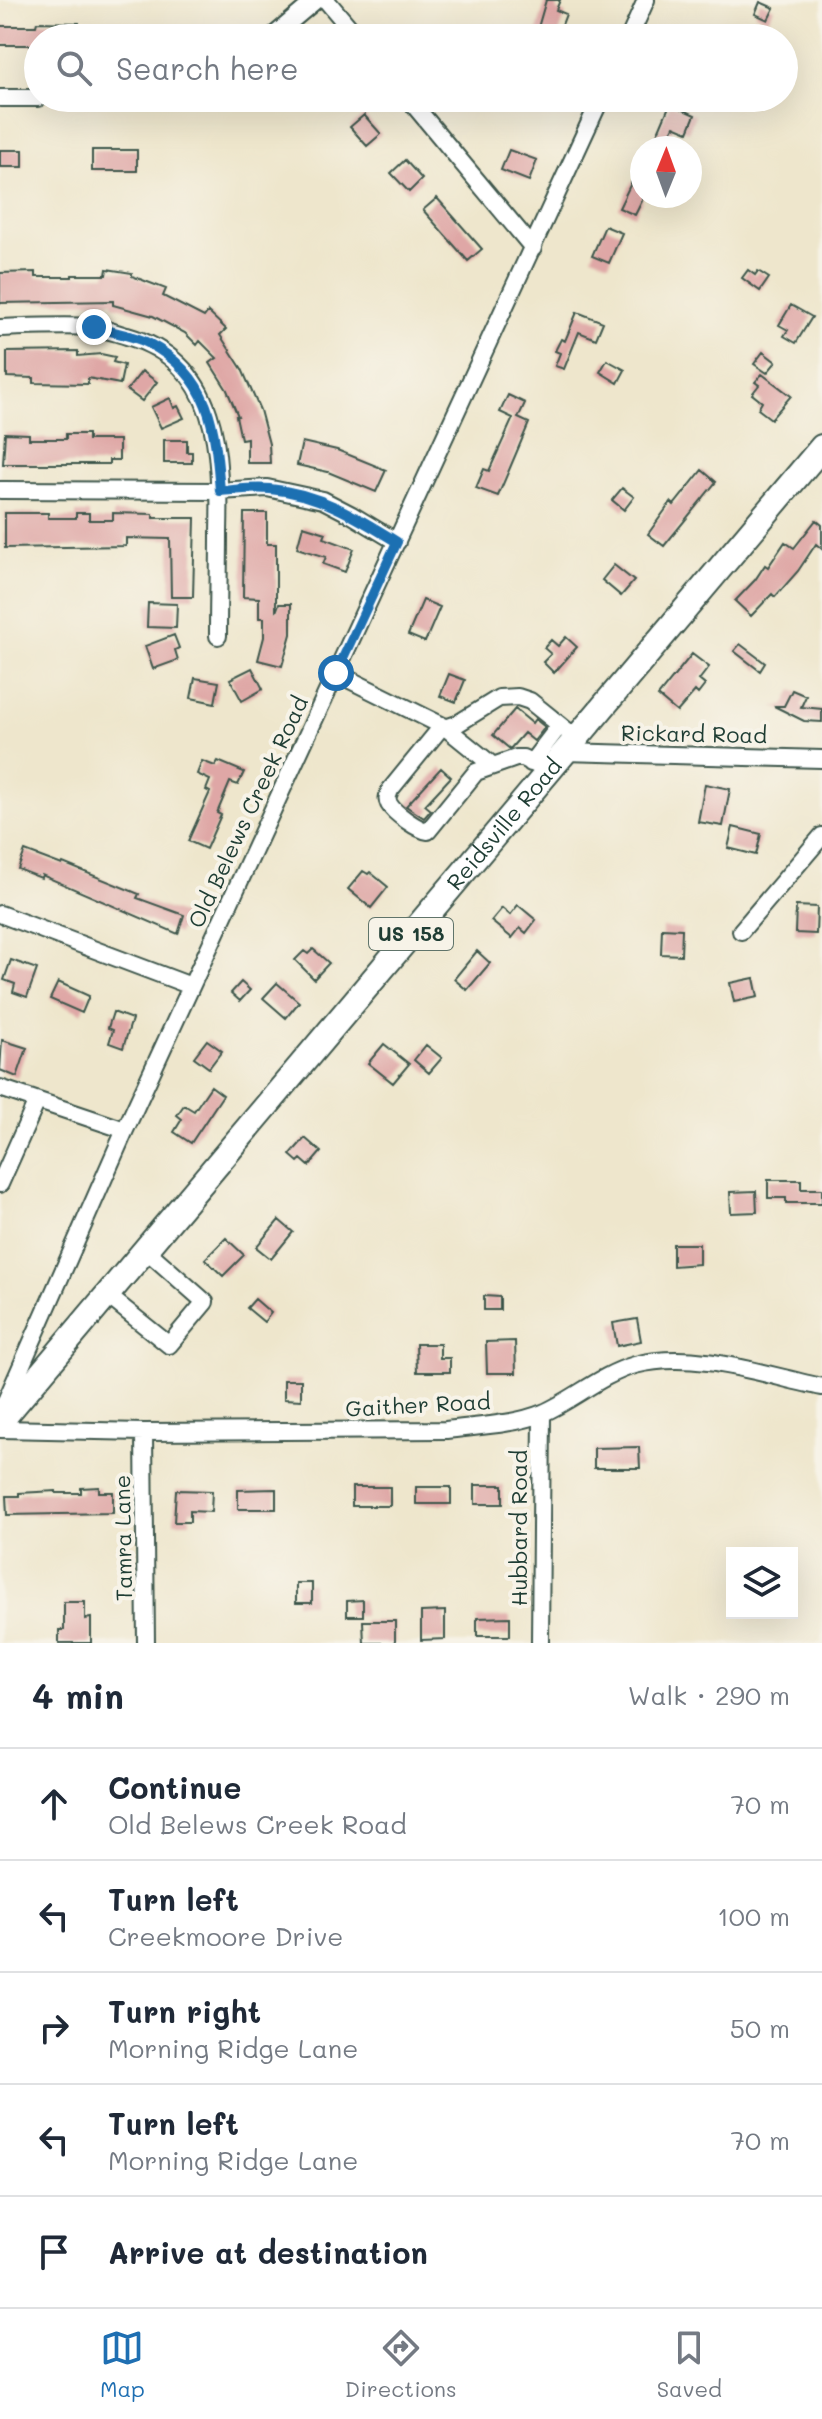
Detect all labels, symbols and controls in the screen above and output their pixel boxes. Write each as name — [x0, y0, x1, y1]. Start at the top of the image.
search box — [24, 24, 798, 112]
icon: search — [52, 46, 96, 90]
text: Search here — [116, 48, 299, 88]
north arrow — [630, 136, 702, 208]
route end — [76, 309, 112, 345]
route start — [318, 655, 354, 691]
street label: Old Belews Creek Road — [181, 691, 314, 932]
street label: Rickard Road — [621, 718, 767, 749]
street label: Reidsville Road — [440, 752, 568, 896]
road number: US 158 — [369, 918, 453, 950]
street label: Gaither Road — [345, 1386, 491, 1423]
street label: Hubbard Road — [504, 1450, 533, 1606]
street label: Tamra Lane — [107, 1475, 138, 1601]
map controls — [726, 1547, 798, 1619]
button: layers — [726, 1547, 798, 1619]
text: 4 min — [32, 1673, 124, 1718]
text: Walk · 290 m — [628, 1678, 790, 1712]
text: Continue — [108, 1767, 241, 1807]
icon: ahead — [32, 1782, 76, 1826]
text: 70 m — [730, 1787, 790, 1821]
text: Old Belews Creek Road — [108, 1807, 407, 1841]
text: Turn left — [108, 1879, 239, 1919]
icon: left — [32, 1894, 76, 1938]
text: 100 m — [717, 1899, 790, 1933]
text: Creekmoore Drive — [108, 1919, 343, 1953]
text: Turn right — [108, 1991, 261, 2031]
icon: right — [32, 2006, 76, 2050]
text: 50 m — [730, 2011, 790, 2045]
text: Morning Ridge Lane — [108, 2031, 358, 2065]
text: Turn left — [108, 2103, 239, 2143]
icon: left — [32, 2118, 76, 2162]
text: 70 m — [730, 2123, 790, 2157]
text: Morning Ridge Lane — [108, 2143, 358, 2177]
icon: arrive — [32, 2230, 76, 2274]
text: Arrive at destination — [108, 2232, 428, 2272]
tab: Map — [100, 2326, 145, 2403]
tab: Directions — [345, 2326, 457, 2403]
tab: Saved — [657, 2326, 722, 2403]

